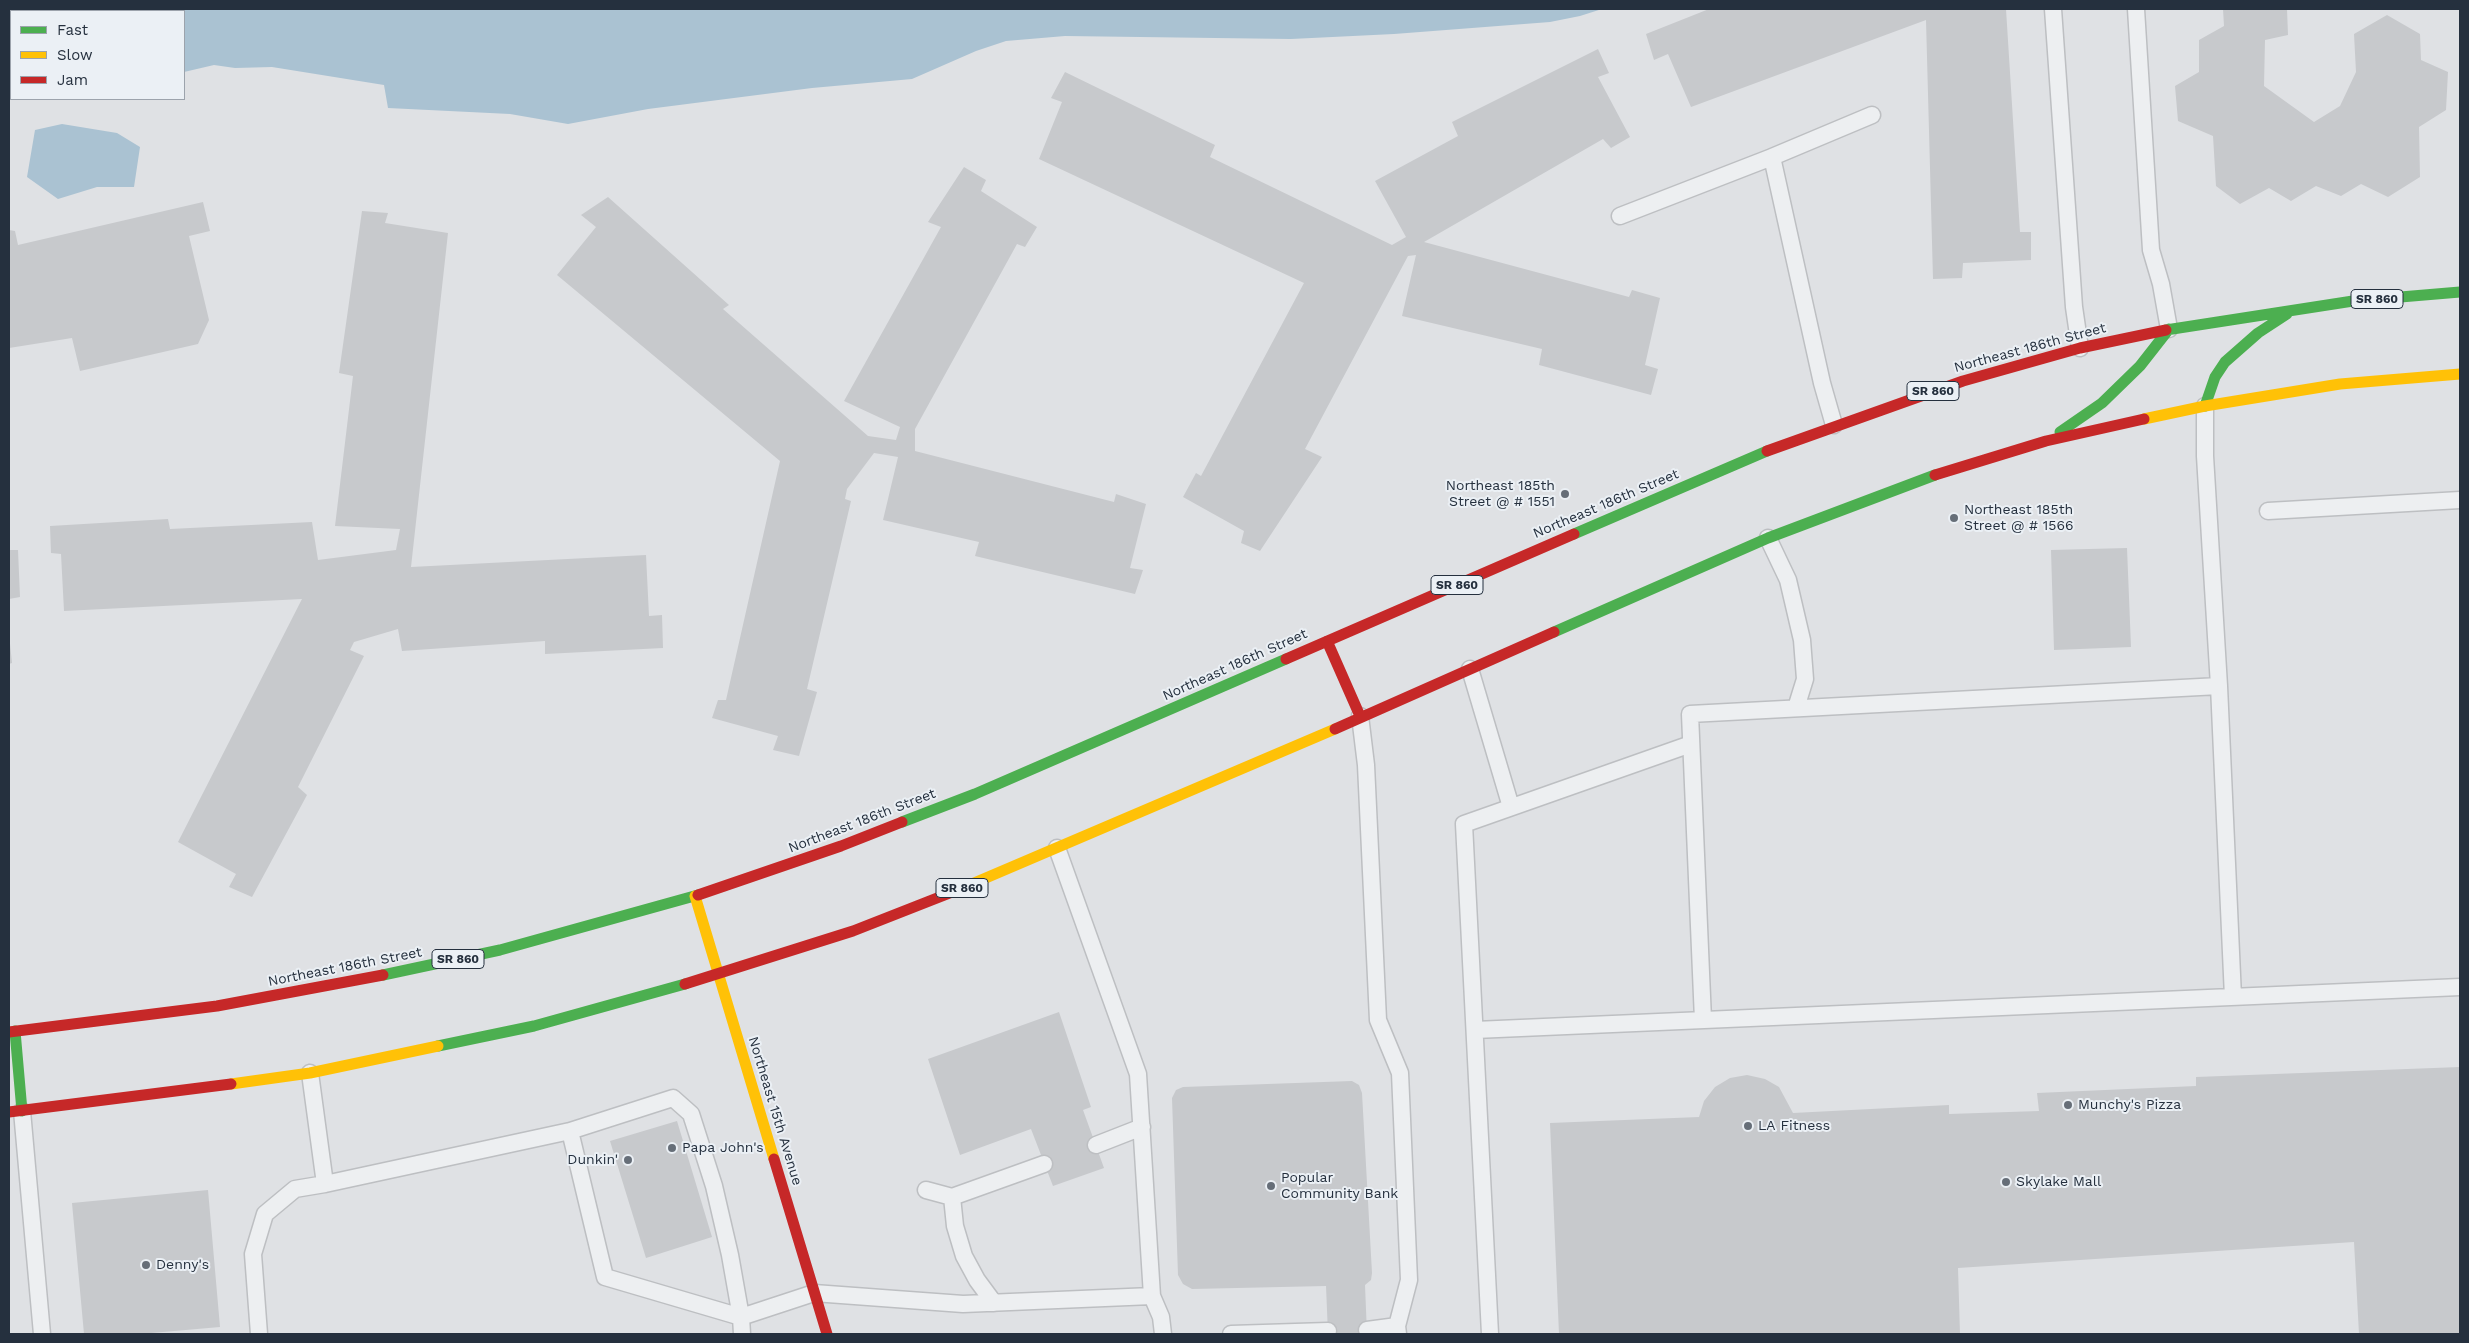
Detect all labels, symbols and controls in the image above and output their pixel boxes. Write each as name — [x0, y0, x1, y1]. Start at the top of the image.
legend — [10, 10, 185, 100]
text: Fast — [57, 21, 88, 39]
text: Slow — [57, 46, 93, 64]
text: Jam — [57, 71, 88, 89]
road number: SR 860 — [2351, 290, 2403, 308]
street label: Northeast 186th Street — [1952, 320, 2108, 376]
road number: SR 860 — [1907, 382, 1959, 401]
street label: Northeast 186th Street — [1531, 466, 1681, 542]
place label: Northeast 185th Street @ # 1551 — [1446, 478, 1555, 511]
marker: Northeast 185th Street @ # 1551 — [1559, 488, 1571, 500]
place label: Northeast 185th Street @ # 1566 — [1964, 502, 2073, 534]
marker: Northeast 185th Street @ # 1566 — [1948, 512, 1960, 524]
road number: SR 860 — [1431, 576, 1483, 594]
street label: Northeast 186th Street — [1160, 626, 1310, 704]
street label: Northeast 186th Street — [786, 785, 938, 857]
road number: SR 860 — [936, 878, 988, 898]
street label: Northeast 186th Street — [267, 944, 423, 990]
road number: SR 860 — [432, 950, 484, 969]
street label: Northeast 15th Avenue — [744, 1035, 806, 1187]
place label: Munchy's Pizza — [2078, 1097, 2181, 1113]
marker: Munchy's Pizza — [2062, 1099, 2074, 1111]
place label: LA Fitness — [1758, 1118, 1830, 1134]
marker: LA Fitness — [1742, 1120, 1754, 1132]
place label: Papa John's — [682, 1140, 764, 1156]
marker: Papa John's — [666, 1142, 678, 1154]
place label: Dunkin' — [567, 1152, 618, 1168]
marker: Dunkin' — [622, 1154, 634, 1166]
place label: Popular Community Bank — [1281, 1170, 1398, 1202]
place label: Skylake Mall — [2016, 1174, 2101, 1190]
marker: Skylake Mall — [2000, 1176, 2012, 1188]
marker: Popular Community Bank — [1265, 1180, 1277, 1192]
place label: Denny's — [156, 1257, 209, 1273]
marker: Denny's — [140, 1259, 152, 1271]

